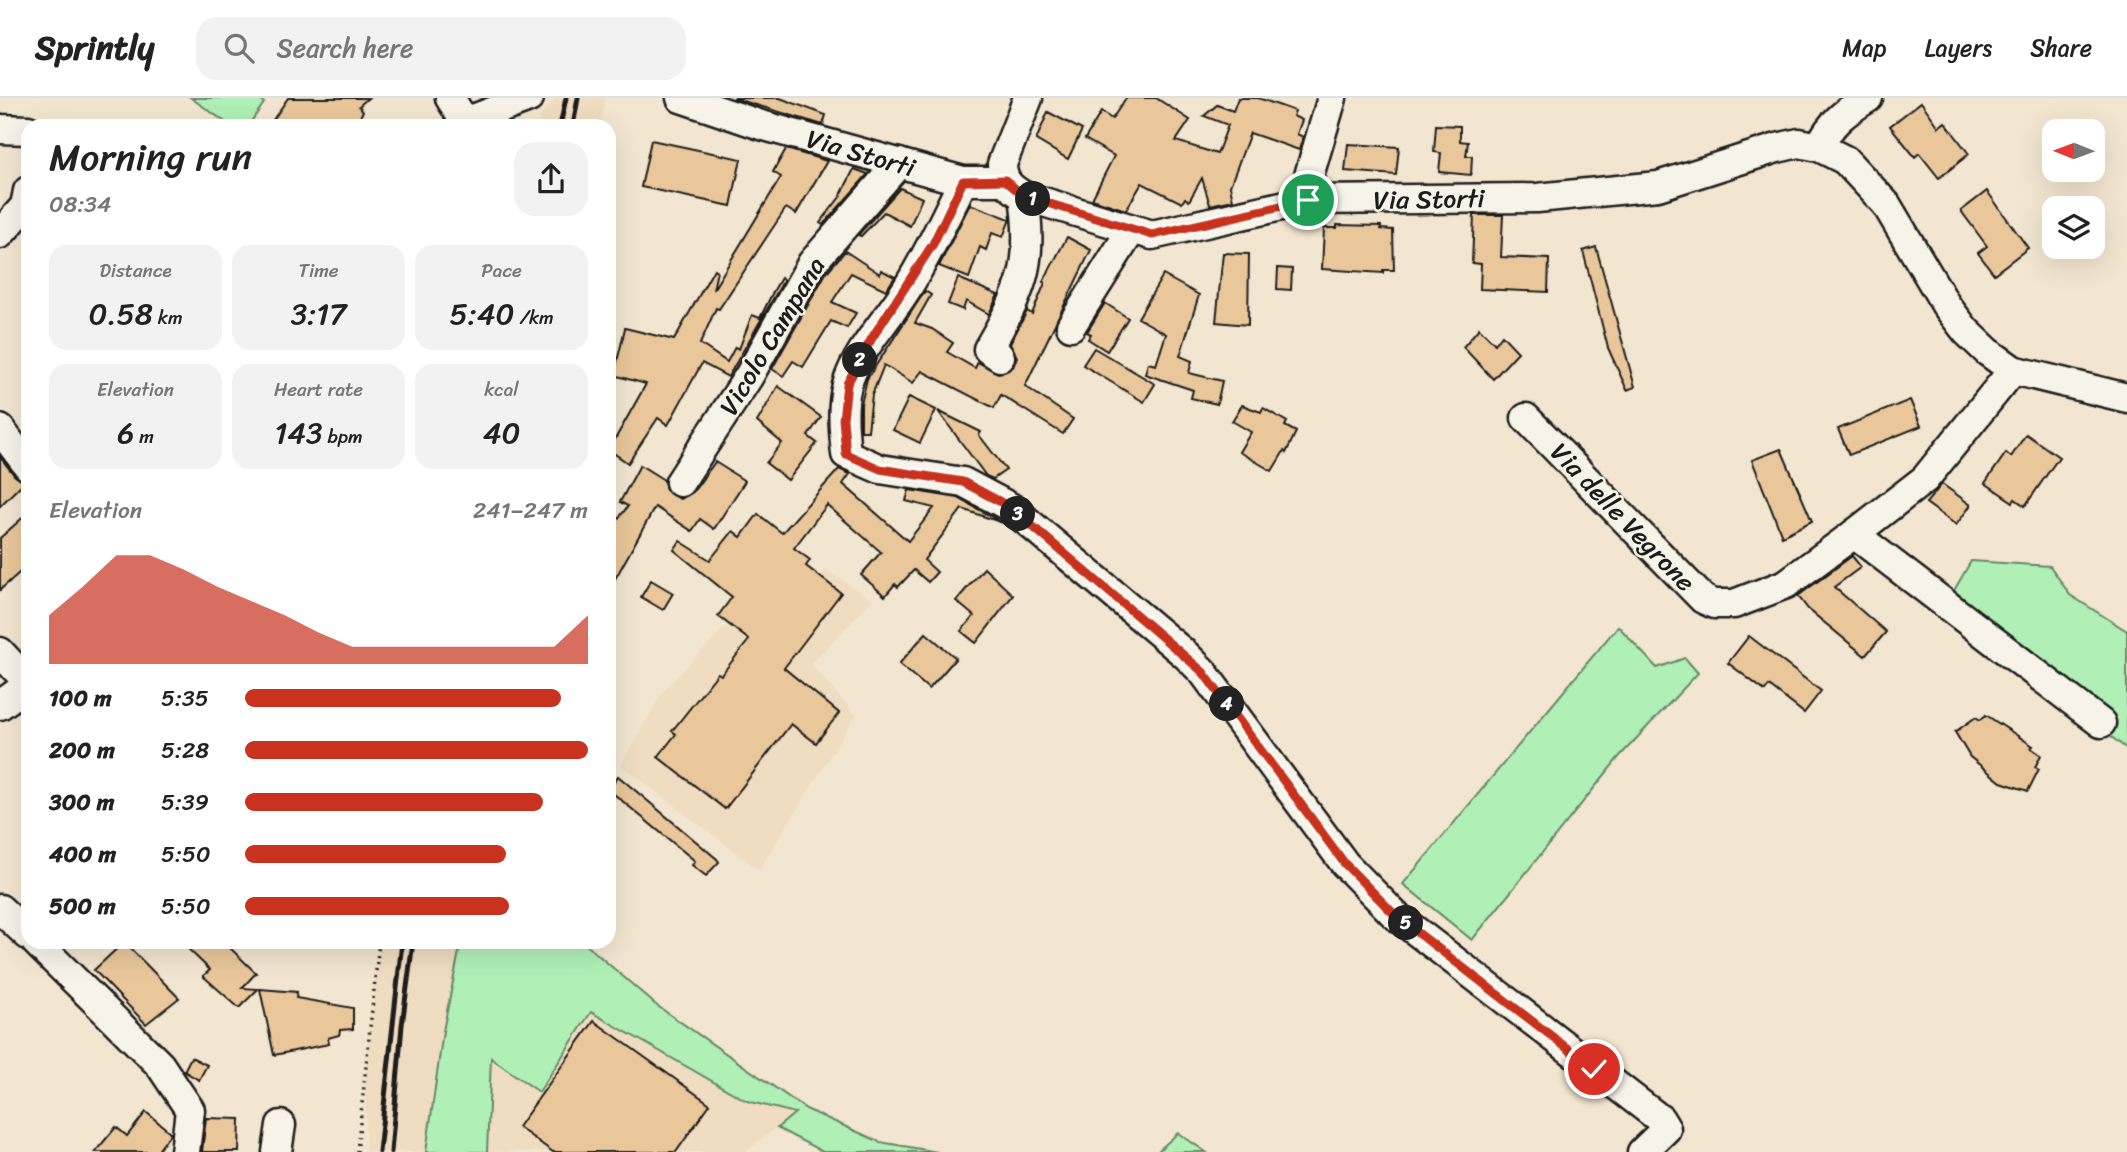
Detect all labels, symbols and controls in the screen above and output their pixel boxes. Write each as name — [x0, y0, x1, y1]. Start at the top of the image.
search box — [196, 17, 686, 80]
text: Sprintly — [35, 19, 154, 77]
text: Search here — [276, 25, 413, 71]
text: Map — [1842, 27, 1887, 69]
text: Layers — [1925, 27, 1992, 69]
text: Share — [2030, 27, 2092, 69]
icon: search — [220, 29, 258, 67]
street label: Via Storti — [801, 116, 922, 191]
north arrow — [2042, 119, 2105, 182]
map controls — [2042, 119, 2105, 259]
text: Morning run — [49, 124, 252, 191]
button: share — [514, 142, 588, 216]
pin — [1278, 170, 1338, 230]
street label: Via Storti — [1373, 175, 1486, 223]
icon: arrive — [1289, 181, 1327, 219]
pin: 1 — [1016, 182, 1050, 217]
text: 1 — [1028, 182, 1037, 215]
text: 08:34 — [49, 184, 111, 225]
button: layers — [2042, 196, 2105, 259]
street label: Vicolo Campana — [706, 247, 838, 425]
text: Distance — [99, 254, 172, 287]
text: Time — [298, 254, 339, 287]
text: Pace — [481, 254, 522, 287]
text: 0.58 — [88, 287, 153, 341]
text: 3:17 — [291, 287, 346, 341]
text: 5:40 — [449, 287, 515, 341]
text: km — [153, 301, 183, 334]
text: /km — [515, 301, 554, 334]
pin: 2 — [842, 342, 878, 378]
text: 2 — [854, 343, 865, 376]
text: Elevation — [97, 373, 174, 406]
text: Heart rate — [274, 373, 363, 406]
text: kcal — [484, 373, 519, 406]
text: 6 — [117, 406, 134, 460]
text: 143 — [274, 406, 323, 460]
text: 40 — [483, 406, 520, 460]
text: m — [134, 420, 154, 453]
text: bpm — [323, 420, 363, 453]
street label: Via delle Vegrone — [1539, 431, 1707, 603]
text: Elevation — [49, 490, 142, 531]
text: 241–247 m — [473, 490, 588, 531]
pin: 3 — [1000, 496, 1036, 532]
text: 3 — [1012, 497, 1023, 530]
text: 100 m — [49, 678, 112, 719]
text: 5:35 — [161, 678, 209, 719]
pin: 4 — [1210, 686, 1244, 722]
text: 4 — [1221, 687, 1232, 720]
text: 200 m — [49, 730, 115, 771]
text: 5:28 — [161, 730, 209, 771]
text: 300 m — [49, 782, 114, 823]
text: 5:39 — [161, 782, 209, 823]
text: 400 m — [49, 834, 116, 875]
text: 5:50 — [161, 834, 211, 875]
text: 500 m — [49, 886, 116, 927]
text: 5:50 — [161, 886, 211, 927]
pin: 5 — [1388, 906, 1424, 940]
text: 5 — [1400, 906, 1411, 939]
pin — [1564, 1039, 1624, 1099]
icon: check — [1575, 1050, 1613, 1088]

